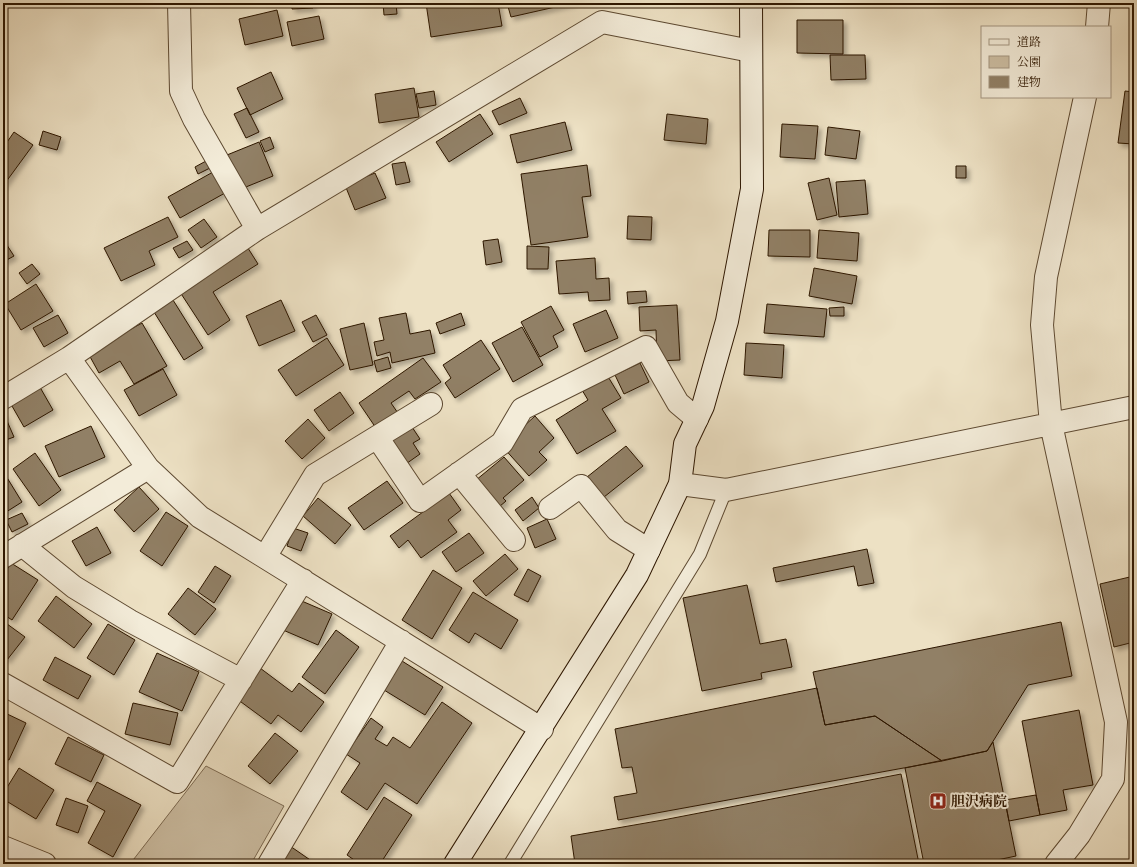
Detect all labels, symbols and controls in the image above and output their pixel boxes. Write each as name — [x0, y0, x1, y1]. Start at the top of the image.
legend — [981, 26, 1111, 98]
text: 道路 — [1017, 34, 1041, 49]
text: 公園 — [1017, 54, 1041, 69]
text: 建物 — [1017, 74, 1041, 89]
hospital icon: 胆沢病院 — [928, 791, 948, 811]
place label: 胆沢病院 — [951, 792, 1007, 810]

